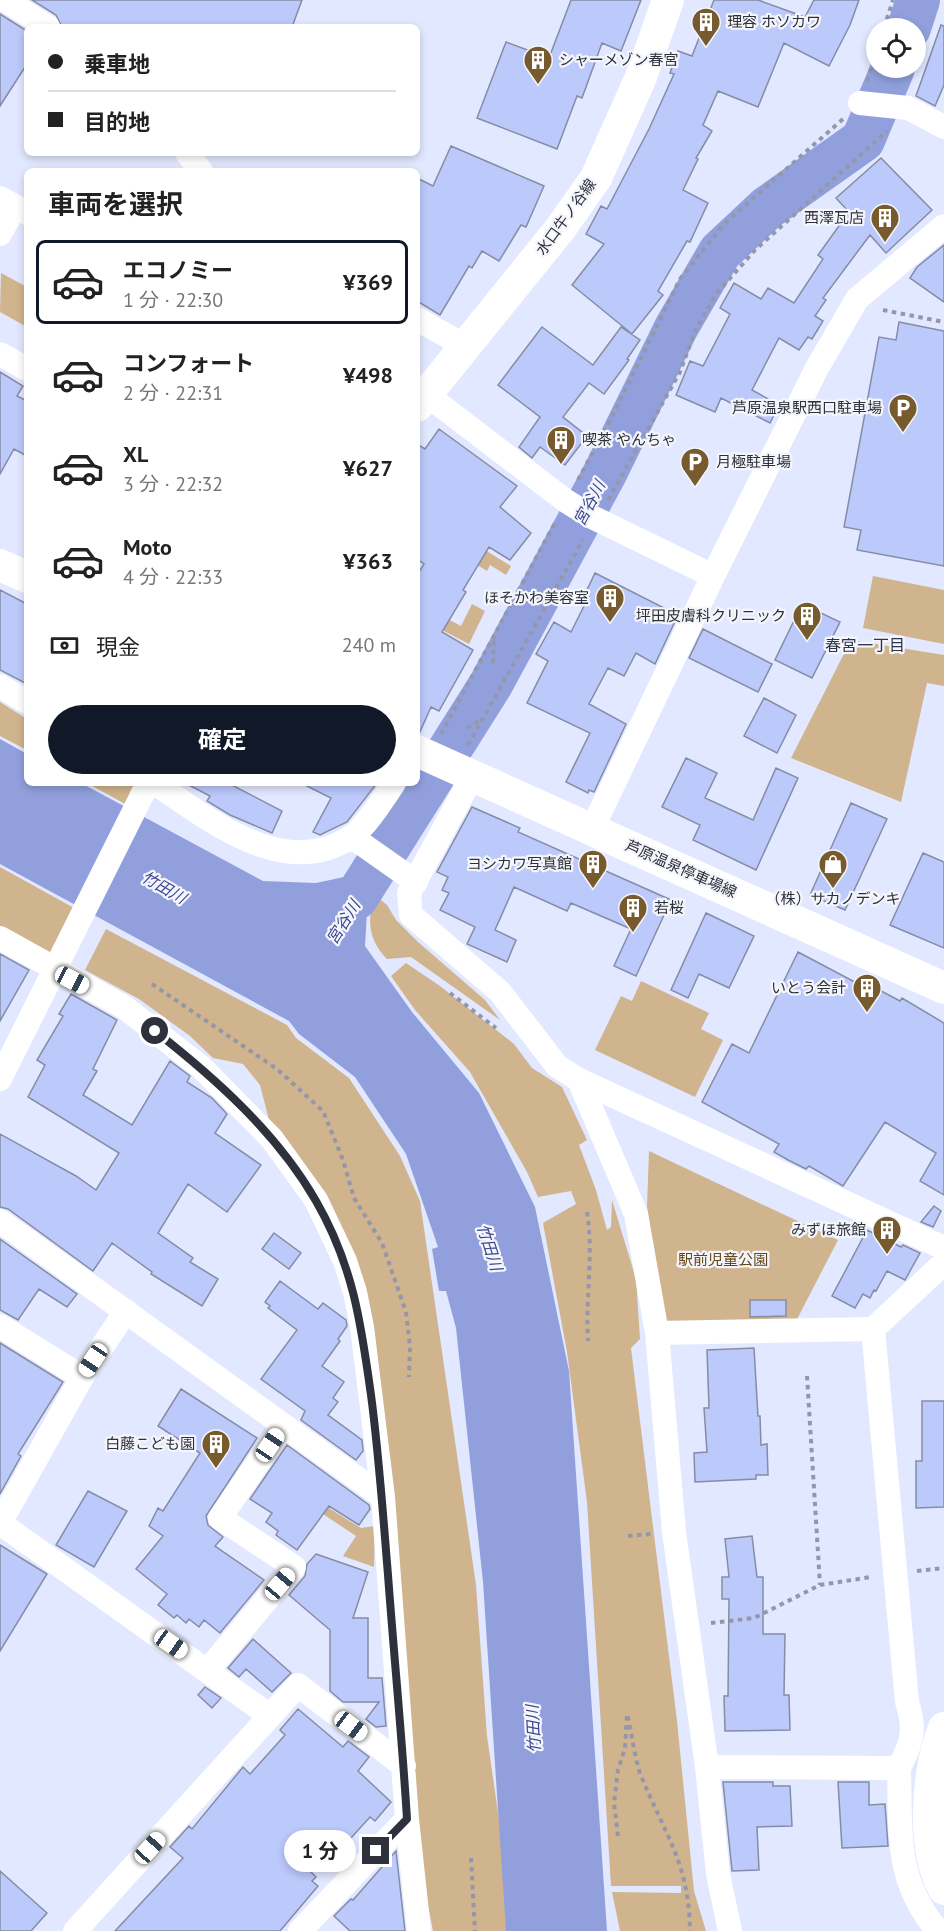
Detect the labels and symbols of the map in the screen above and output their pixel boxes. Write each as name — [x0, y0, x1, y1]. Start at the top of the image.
building icon: 理容 ホソカワ — [690, 6, 722, 48]
place label: 理容 ホソカワ — [727, 12, 821, 31]
building icon: シャーメゾン春宮 — [522, 44, 554, 86]
place label: シャーメゾン春宮 — [559, 50, 678, 69]
street label: 水口牛ノ谷線 — [531, 175, 600, 259]
building icon: 西澤瓦店 — [869, 202, 901, 244]
place label: 西澤瓦店 — [804, 208, 864, 227]
parking icon: 芦原温泉駅西口駐車場 — [887, 392, 919, 434]
place label: 芦原温泉駅西口駐車場 — [732, 398, 882, 417]
building icon: 喫茶 やんちゃ — [545, 424, 577, 466]
place label: 喫茶 やんちゃ — [582, 430, 676, 449]
parking icon: 月極駐車場 — [679, 446, 711, 488]
place label: 月極駐車場 — [716, 452, 791, 471]
water label: 宮谷川 — [569, 475, 610, 529]
building icon: ほそかわ美容室 — [594, 582, 626, 624]
place label: ほそかわ美容室 — [484, 588, 589, 607]
building icon: 坪田皮膚科クリニック — [791, 600, 823, 642]
place label: 坪田皮膚科クリニック — [636, 606, 786, 625]
district label: 春宮一丁目 — [825, 635, 905, 655]
street label: 芦原温泉停車場線 — [623, 835, 740, 902]
building icon: ヨシカワ写真館 — [577, 848, 609, 890]
shop icon: （株）サカノデンキ — [817, 848, 849, 890]
place label: ヨシカワ写真館 — [467, 854, 572, 873]
water label: 竹田川 — [138, 866, 192, 909]
place label: （株）サカノデンキ — [765, 889, 901, 908]
building icon: 若桜 — [617, 892, 649, 934]
water label: 宮谷川 — [322, 895, 365, 948]
place label: 若桜 — [654, 898, 684, 917]
car — [52, 964, 92, 996]
building icon: いとう会計 — [851, 972, 883, 1014]
place label: いとう会計 — [771, 978, 846, 997]
route start — [141, 1017, 168, 1044]
building icon: みずほ旅館 — [871, 1214, 903, 1256]
place label: みずほ旅館 — [791, 1220, 866, 1239]
water label: 竹田川 — [473, 1221, 508, 1275]
park label: 駅前児童公園 — [678, 1250, 768, 1269]
car — [75, 1340, 111, 1380]
car — [252, 1425, 288, 1465]
building icon: 白藤こども園 — [200, 1428, 232, 1470]
place label: 白藤こども園 — [105, 1434, 195, 1453]
car — [262, 1564, 298, 1604]
car — [151, 1626, 191, 1662]
water label: 竹田川 — [522, 1703, 544, 1753]
car — [331, 1708, 371, 1744]
car — [131, 1829, 169, 1867]
callout: 1 分 — [283, 1830, 355, 1872]
route end — [362, 1837, 389, 1864]

